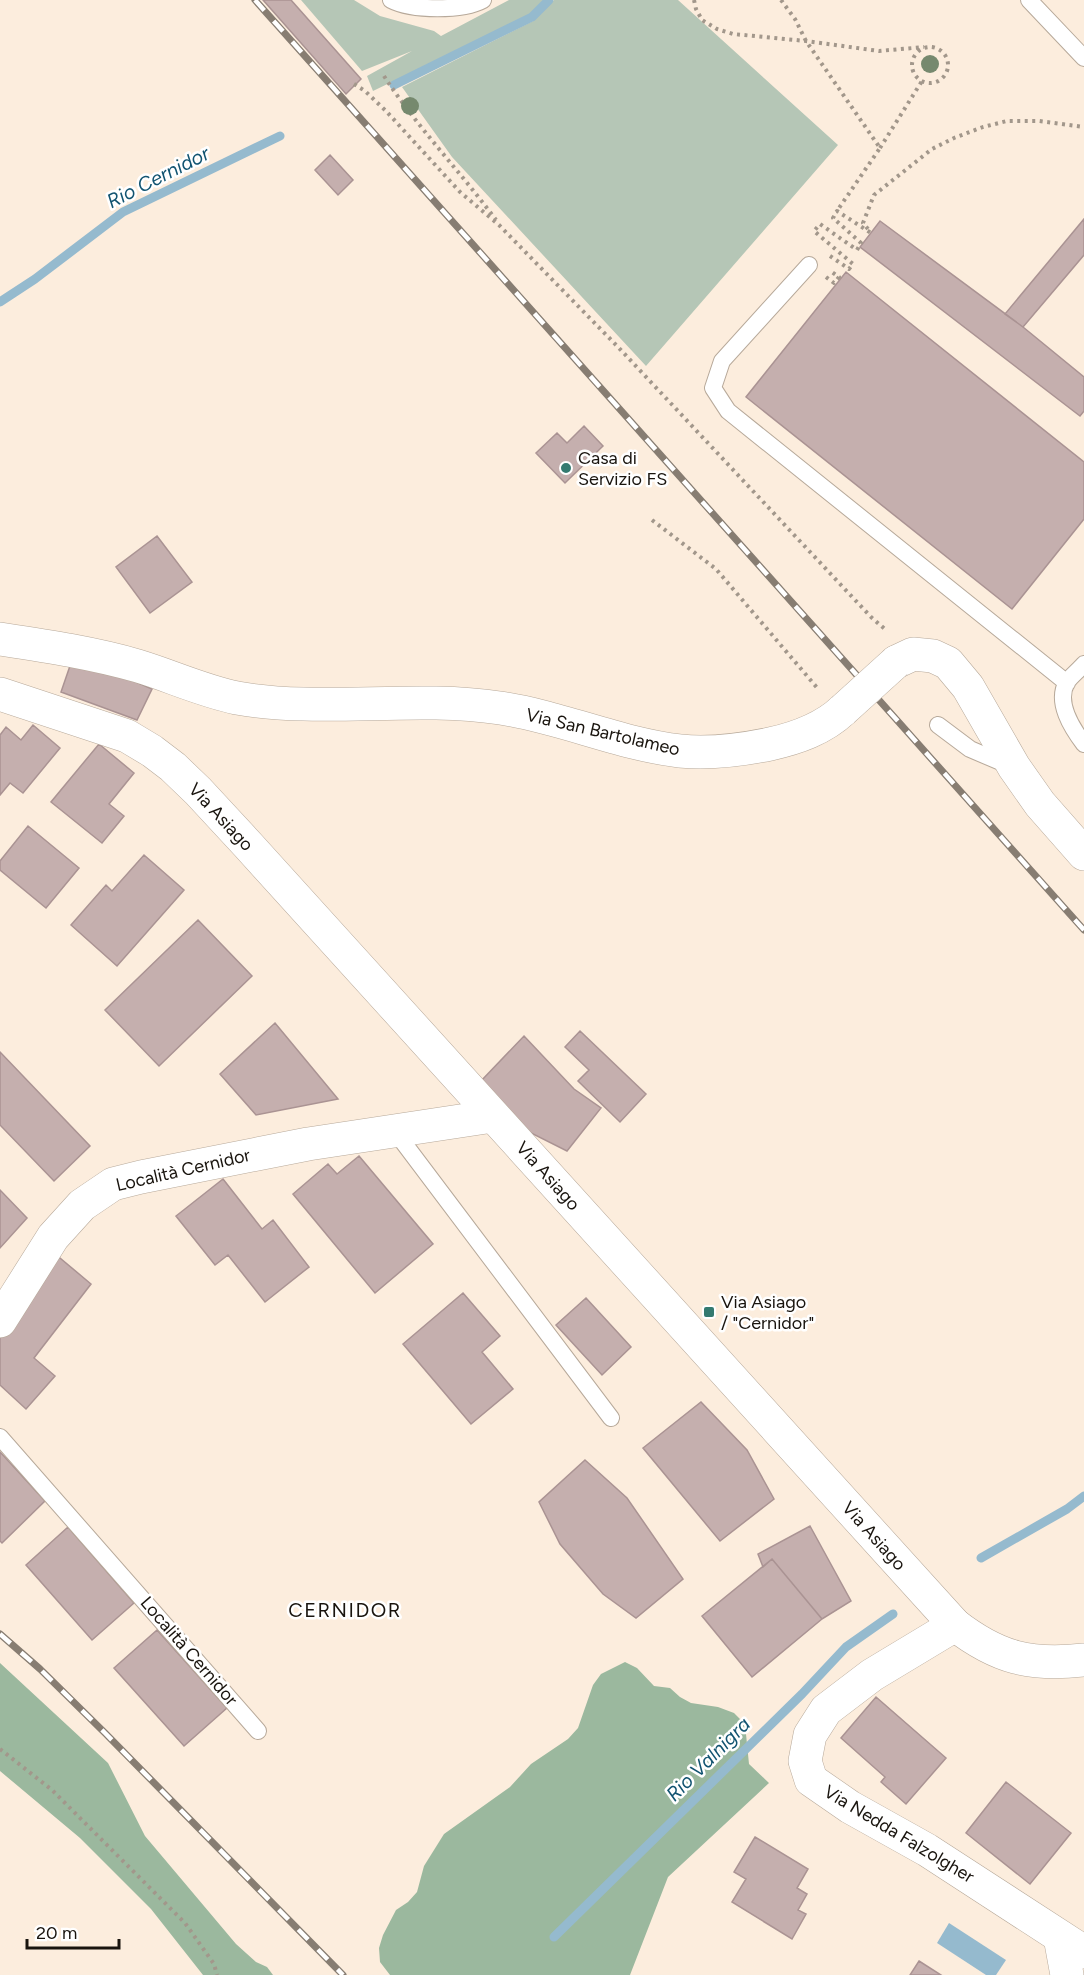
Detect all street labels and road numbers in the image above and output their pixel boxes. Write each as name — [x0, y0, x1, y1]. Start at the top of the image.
street label: Via San Bartolameo — [524, 704, 682, 760]
street label: Via Asiago — [184, 778, 258, 856]
street label: Via Asiago — [511, 1137, 585, 1215]
street label: Località Cernidor — [114, 1144, 252, 1196]
street label: Via Asiago — [837, 1497, 911, 1575]
street label: Località Cernidor — [136, 1592, 242, 1710]
street label: Via Nedda Falzolgher — [820, 1780, 978, 1888]

